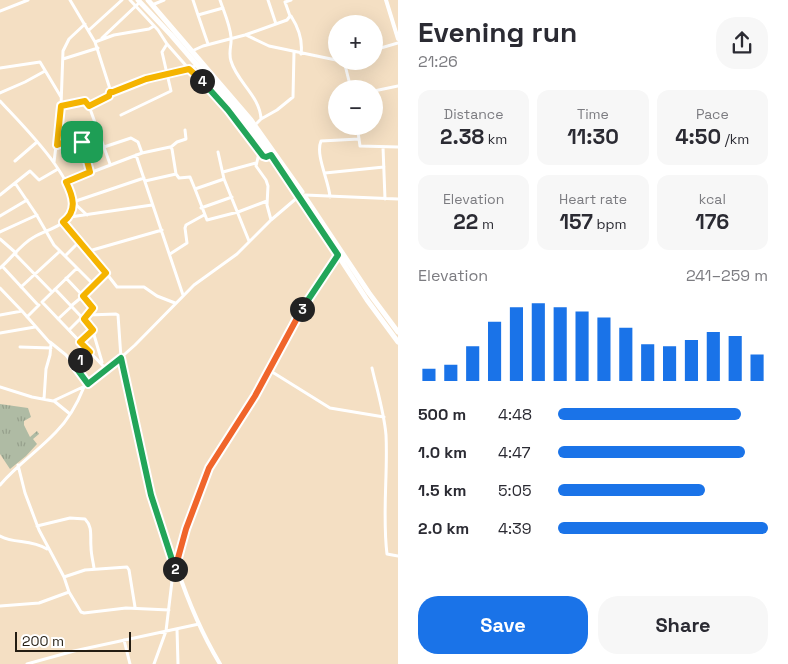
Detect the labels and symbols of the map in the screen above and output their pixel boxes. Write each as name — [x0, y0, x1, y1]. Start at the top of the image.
pin: 4 — [190, 68, 214, 94]
pin — [61, 121, 103, 163]
pin: 3 — [290, 296, 314, 322]
pin: 1 — [68, 348, 92, 372]
pin: 2 — [162, 556, 188, 582]
scale bar — [15, 629, 131, 652]

